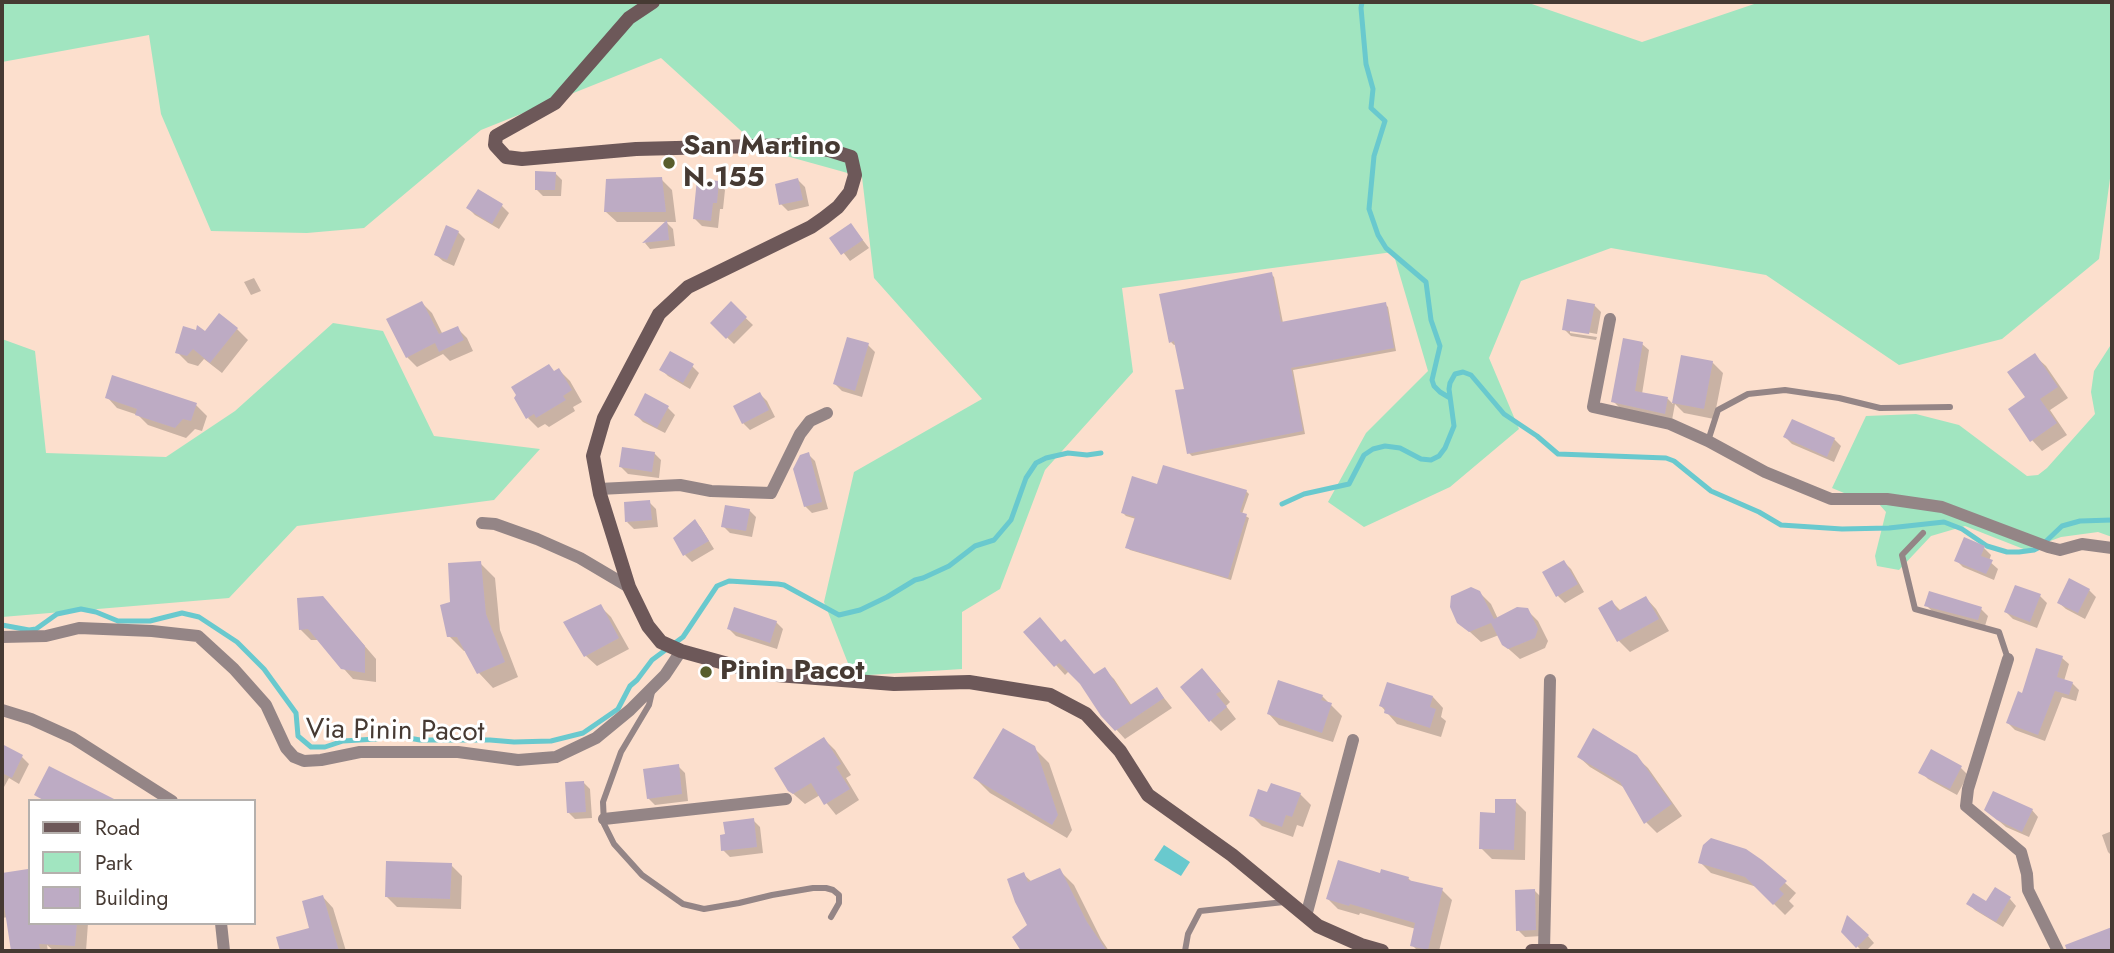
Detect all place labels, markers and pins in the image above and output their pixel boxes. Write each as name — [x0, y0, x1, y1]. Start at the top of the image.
place label: San Martino N.155 — [683, 130, 841, 196]
marker: San Martino N.155 — [661, 155, 677, 171]
place label: Pinin Pacot — [720, 655, 864, 689]
marker: Pinin Pacot — [698, 664, 714, 680]

